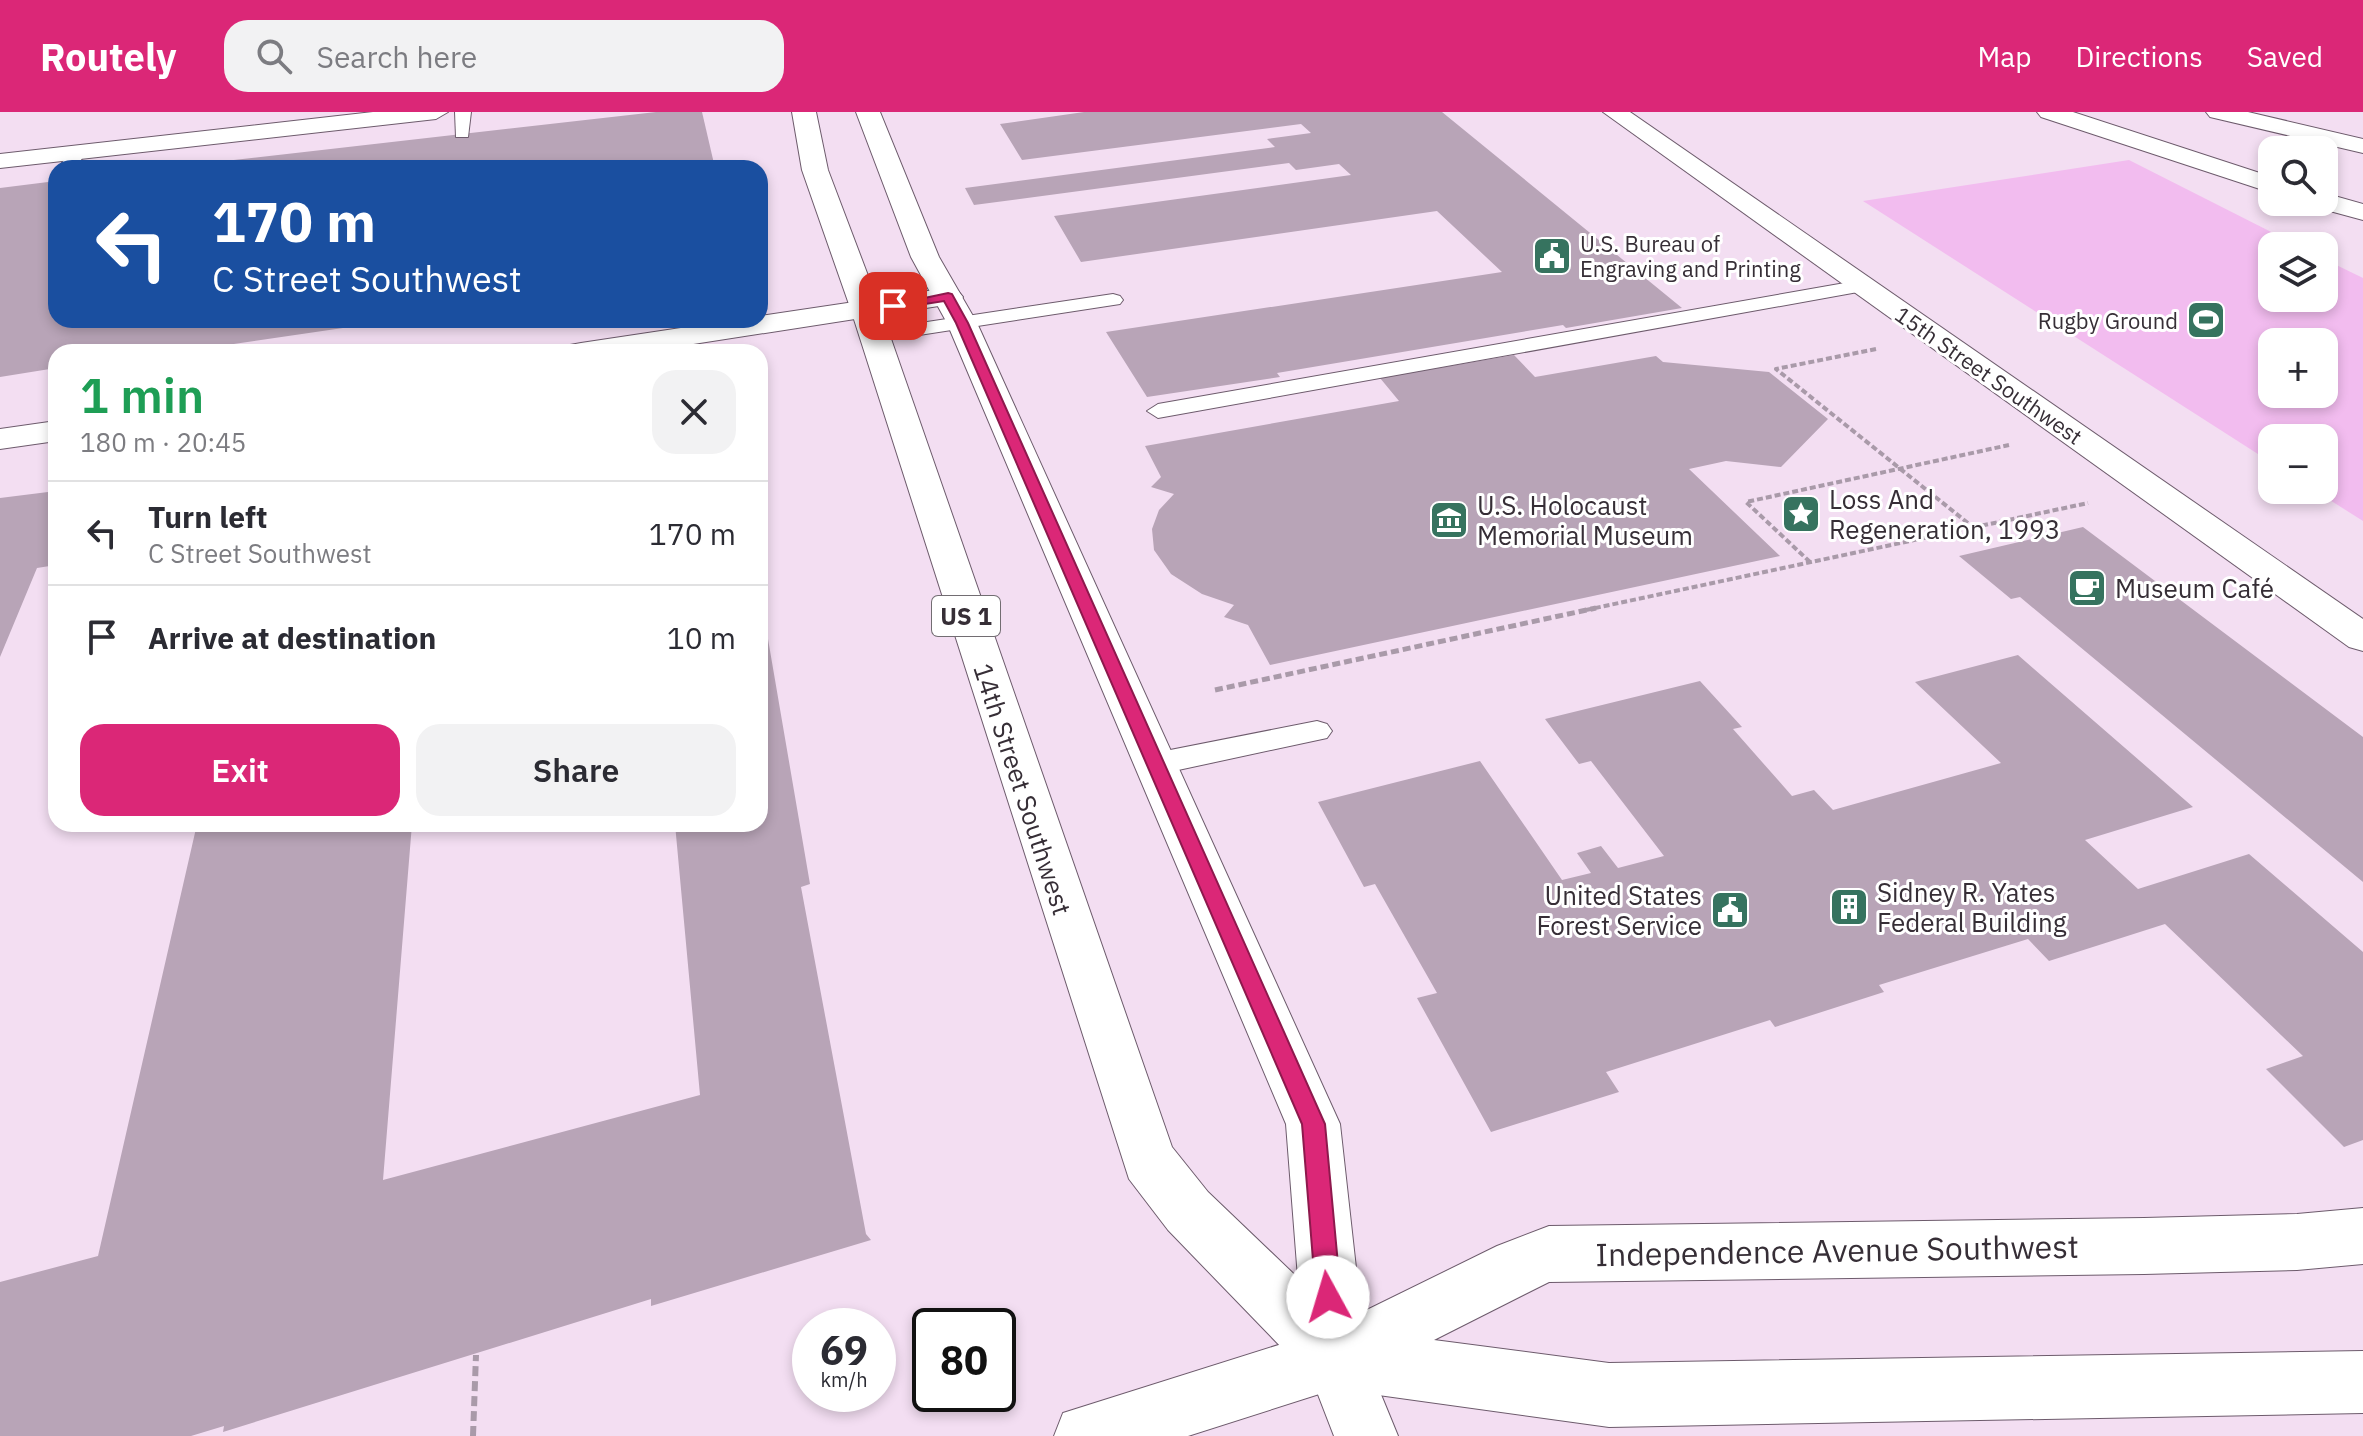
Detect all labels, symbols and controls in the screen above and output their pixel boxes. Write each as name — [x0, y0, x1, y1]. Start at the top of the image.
search box — [224, 20, 784, 92]
text: Routely — [40, 32, 176, 81]
icon: search — [252, 34, 296, 78]
text: Search here — [316, 37, 477, 76]
text: Map — [1977, 38, 2031, 75]
text: Directions — [2075, 38, 2203, 75]
text: Saved — [2247, 38, 2323, 75]
map controls — [2258, 136, 2338, 504]
button: search — [2258, 136, 2338, 216]
text: 170 m — [212, 185, 376, 257]
icon: left — [80, 192, 184, 296]
place label: U.S. Bureau of Engraving and Printing — [1580, 229, 1801, 283]
button: layers — [2258, 232, 2338, 312]
public building icon: U.S. Bureau of Engraving and Printing — [1531, 235, 1573, 277]
text: C Street Southwest — [212, 255, 522, 302]
pin — [859, 272, 927, 340]
icon: arrive — [871, 284, 915, 328]
street label: 15th Street Southwest — [1890, 299, 2088, 451]
sports icon: Rugby Ground — [2185, 299, 2227, 341]
place label: Rugby Ground — [2038, 306, 2178, 335]
button: + — [2258, 328, 2338, 408]
text: 1 min — [80, 364, 204, 426]
button: close — [652, 370, 736, 454]
button: − — [2258, 424, 2338, 504]
text: 180 m · 20:45 — [80, 425, 246, 459]
place label: Loss And Regeneration, 1993 — [1829, 482, 2060, 546]
place label: U.S. Holocaust Memorial Museum — [1477, 488, 1693, 552]
place icon: Loss And Regeneration, 1993 — [1780, 493, 1822, 535]
text: Turn left — [148, 497, 267, 536]
museum icon: U.S. Holocaust Memorial Museum — [1428, 499, 1470, 541]
icon: left — [80, 511, 124, 555]
text: 170 m — [649, 514, 736, 553]
text: C Street Southwest — [148, 536, 372, 570]
cafe icon: Museum Café — [2066, 567, 2108, 609]
place label: Museum Café — [2115, 571, 2274, 605]
road number: US 1 — [932, 596, 1000, 636]
icon: arrive — [80, 615, 124, 659]
text: Arrive at destination — [148, 618, 436, 657]
text: 10 m — [667, 618, 736, 657]
street label: 14th Street Southwest — [966, 659, 1080, 919]
button: Exit — [80, 724, 400, 816]
button: Share — [416, 724, 736, 816]
place label: Sidney R. Yates Federal Building — [1877, 875, 2067, 939]
place label: United States Forest Service — [1536, 878, 1702, 942]
building icon: Sidney R. Yates Federal Building — [1828, 886, 1870, 928]
public building icon: United States Forest Service — [1709, 889, 1751, 931]
street label: Independence Avenue Southwest — [1595, 1225, 2079, 1275]
position arrow — [1286, 1255, 1370, 1339]
speed limit sign: 80 — [912, 1308, 1016, 1412]
text: 69 — [820, 1324, 868, 1376]
text: km/h — [820, 1366, 868, 1393]

